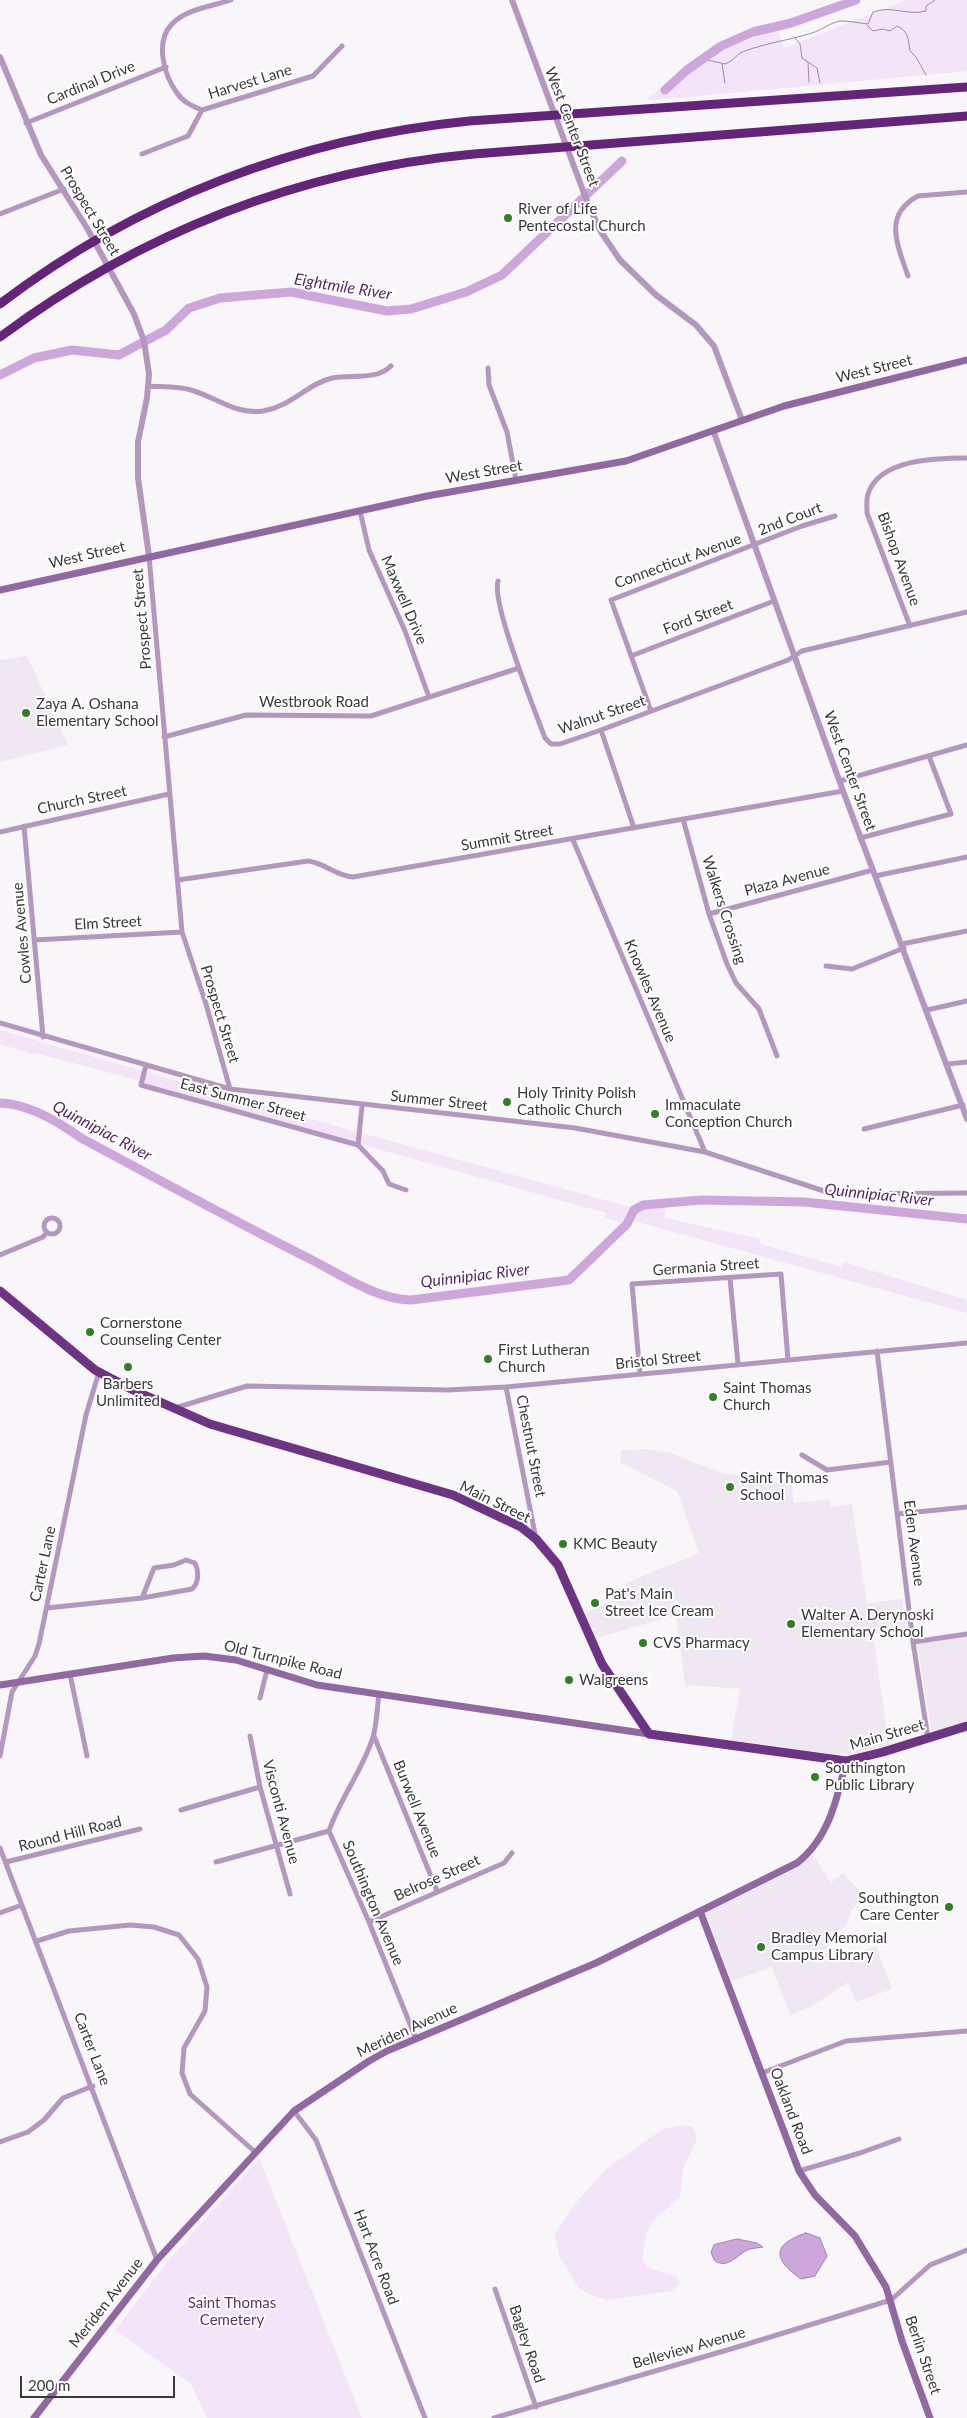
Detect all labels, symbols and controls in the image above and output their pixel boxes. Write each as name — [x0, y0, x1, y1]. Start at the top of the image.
street label: Cardinal Drive — [44, 57, 138, 109]
street label: Harvest Lane — [206, 61, 294, 103]
street label: West Center Street — [541, 65, 603, 189]
street label: Prospect Street — [56, 163, 124, 259]
place label: River of Life Pentecostal Church — [518, 200, 646, 235]
marker: River of Life Pentecostal Church — [502, 212, 514, 224]
water label: Eightmile River — [293, 270, 393, 304]
street label: West Street — [834, 351, 914, 387]
street label: West Street — [444, 456, 524, 488]
street label: 2nd Court — [756, 499, 824, 539]
street label: Bishop Avenue — [874, 510, 924, 608]
street label: Connecticut Avenue — [612, 530, 744, 592]
street label: West Street — [47, 537, 127, 573]
street label: Maxwell Drive — [377, 553, 431, 647]
street label: Prospect Street — [129, 568, 155, 670]
street label: Ford Street — [661, 595, 735, 639]
street label: Walnut Street — [556, 692, 648, 738]
street label: Westbrook Road — [259, 693, 369, 711]
place label: Zaya A. Oshana Elementary School — [36, 695, 159, 730]
marker: Zaya A. Oshana Elementary School — [20, 707, 32, 719]
street label: West Center Street — [820, 709, 880, 833]
street label: Church Street — [36, 782, 128, 818]
street label: Summit Street — [459, 821, 555, 855]
street label: Walkers Crossing — [698, 854, 750, 966]
street label: Plaza Avenue — [742, 860, 832, 900]
street label: Cowles Avenue — [9, 882, 35, 984]
street label: Elm Street — [74, 912, 142, 934]
street label: Knowles Avenue — [620, 937, 680, 1045]
street label: Prospect Street — [197, 963, 243, 1065]
street label: East Summer Street — [178, 1075, 308, 1125]
place label: Holy Trinity Polish Catholic Church — [517, 1084, 636, 1119]
street label: Summer Street — [389, 1087, 489, 1115]
marker: Holy Trinity Polish Catholic Church — [501, 1096, 513, 1108]
place label: Immaculate Conception Church — [665, 1096, 792, 1131]
water label: Quinnipiac River — [49, 1097, 155, 1165]
marker: Immaculate Conception Church — [649, 1108, 661, 1120]
water label: Quinnipiac River — [824, 1180, 934, 1210]
street label: Germania Street — [652, 1254, 760, 1280]
water label: Quinnipiac River — [419, 1260, 531, 1292]
place label: Cornerstone Counseling Center — [100, 1314, 221, 1349]
marker: Cornerstone Counseling Center — [84, 1326, 96, 1338]
place label: First Lutheran Church — [498, 1341, 590, 1376]
street label: Bristol Street — [614, 1347, 702, 1373]
marker: First Lutheran Church — [482, 1353, 494, 1365]
marker: Barbers Unlimited — [122, 1361, 134, 1373]
place label: Barbers Unlimited — [96, 1375, 160, 1410]
place label: Saint Thomas Church — [723, 1379, 811, 1414]
marker: Saint Thomas Church — [707, 1391, 719, 1403]
street label: Chestnut Street — [512, 1393, 550, 1499]
place label: Saint Thomas School — [740, 1469, 828, 1504]
street label: Main Street — [457, 1477, 533, 1527]
marker: Saint Thomas School — [724, 1481, 736, 1493]
street label: Eden Avenue — [900, 1499, 928, 1587]
street label: Carter Lane — [26, 1524, 60, 1604]
place label: KMC Beauty — [573, 1535, 657, 1553]
marker: KMC Beauty — [557, 1538, 569, 1550]
place label: Pat's Main Street Ice Cream — [605, 1585, 714, 1620]
marker: Pat's Main Street Ice Cream — [589, 1597, 601, 1609]
place label: Walter A. Derynoski Elementary School — [801, 1606, 934, 1641]
marker: Walter A. Derynoski Elementary School — [785, 1618, 797, 1630]
place label: CVS Pharmacy — [653, 1634, 750, 1652]
street label: Old Turnpike Road — [222, 1637, 344, 1683]
marker: CVS Pharmacy — [637, 1637, 649, 1649]
place label: Walgreens — [579, 1671, 648, 1689]
marker: Walgreens — [563, 1674, 575, 1686]
street label: Main Street — [848, 1716, 926, 1754]
street label: Visconti Avenue — [258, 1758, 304, 1866]
street label: Burwell Avenue — [389, 1758, 445, 1860]
place label: Southington Public Library — [825, 1759, 915, 1794]
marker: Southington Public Library — [809, 1771, 821, 1783]
street label: Round Hill Road — [17, 1813, 123, 1855]
street label: Southington Avenue — [338, 1838, 408, 1968]
street label: Belrose Street — [391, 1851, 483, 1905]
place label: Southington Care Center — [858, 1889, 939, 1924]
marker: Southington Care Center — [943, 1901, 955, 1913]
place label: Bradley Memorial Campus Library — [771, 1929, 887, 1964]
marker: Bradley Memorial Campus Library — [755, 1941, 767, 1953]
street label: Meriden Avenue — [354, 1999, 460, 2061]
street label: Carter Lane — [70, 2010, 114, 2088]
street label: Oakland Road — [766, 2065, 816, 2157]
street label: Hart Acre Road — [350, 2207, 402, 2307]
street label: Meriden Avenue — [65, 2255, 147, 2351]
park label: Saint Thomas Cemetery — [188, 2294, 276, 2329]
street label: Bagley Road — [505, 2303, 549, 2385]
street label: Berlin Street — [901, 2313, 945, 2397]
street label: Belleview Avenue — [630, 2323, 748, 2373]
scale bar — [22, 2366, 178, 2398]
text: 200 m — [28, 2376, 70, 2394]

